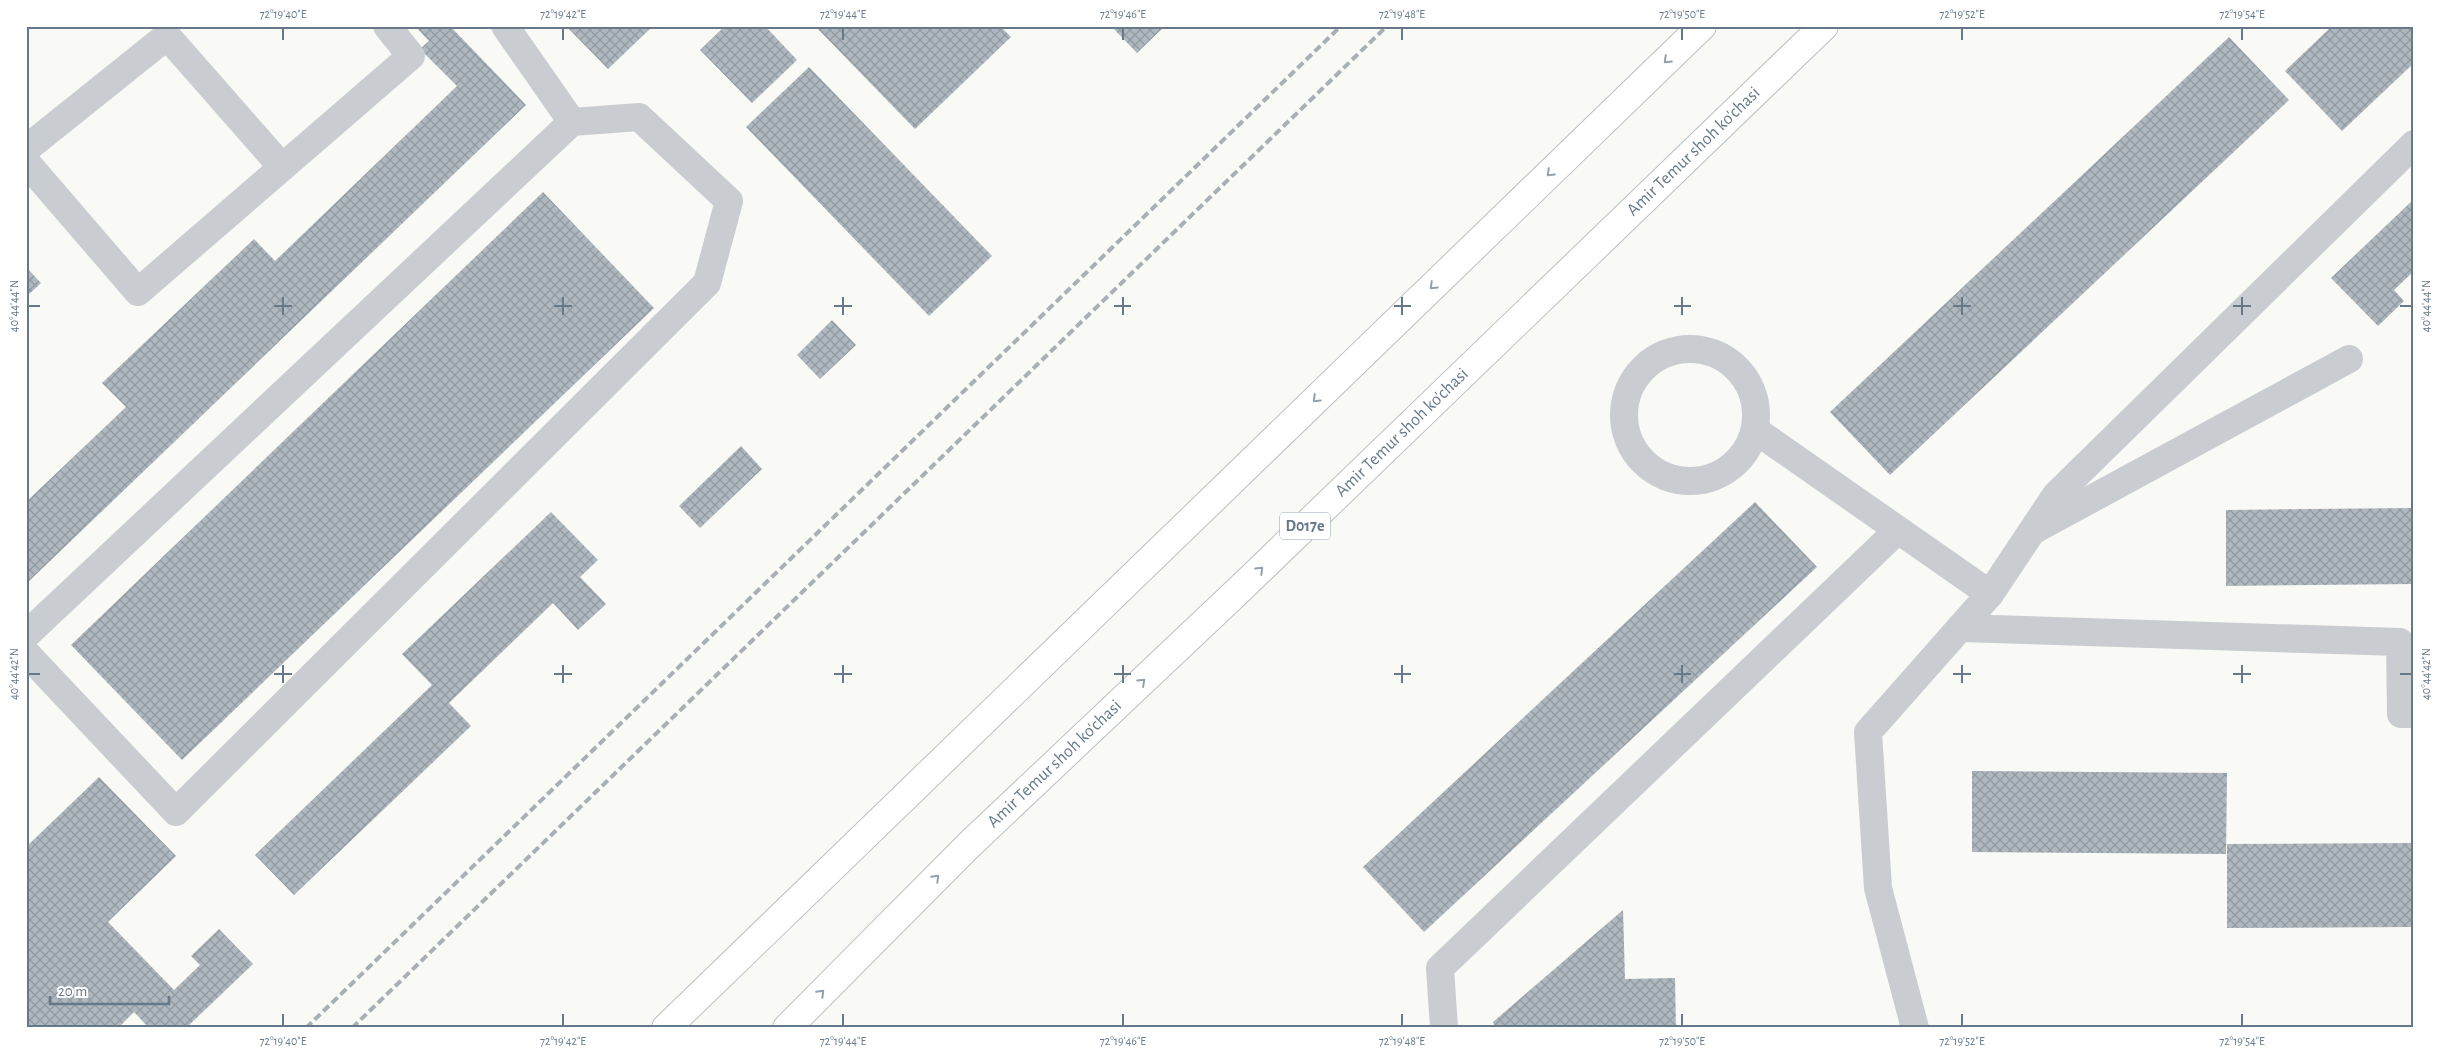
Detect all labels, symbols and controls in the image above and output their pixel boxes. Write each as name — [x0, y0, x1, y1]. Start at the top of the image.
text: 72°19'40"E — [260, 8, 307, 20]
text: 72°19'42"E — [540, 8, 586, 20]
text: 72°19'44"E — [820, 8, 866, 20]
text: 72°19'46"E — [1100, 8, 1146, 20]
text: 72°19'48"E — [1379, 8, 1425, 20]
text: 72°19'50"E — [1659, 8, 1705, 20]
text: 72°19'52"E — [1939, 8, 1985, 20]
text: 72°19'54"E — [2219, 8, 2265, 20]
one-way arrow — [1664, 54, 1673, 63]
street label: Amir Temur shoh ko'chasi — [1624, 84, 1764, 220]
one-way arrow — [1547, 167, 1556, 176]
text: 40°44'44"N — [8, 280, 20, 332]
one-way arrow — [1430, 280, 1439, 289]
text: 40°44'44"N — [2420, 280, 2432, 332]
street label: Amir Temur shoh ko'chasi — [1332, 365, 1472, 501]
one-way arrow — [1313, 393, 1322, 402]
road number: D017e — [1280, 512, 1330, 540]
one-way arrow — [1254, 567, 1263, 576]
text: 40°44'42"N — [8, 648, 20, 700]
text: 40°44'42"N — [2420, 648, 2432, 700]
one-way arrow — [1137, 678, 1146, 687]
street label: Amir Temur shoh ko'chasi — [984, 697, 1125, 831]
one-way arrow — [930, 875, 939, 884]
scale bar — [50, 974, 169, 1006]
text: 20 m — [58, 984, 87, 999]
one-way arrow — [816, 990, 825, 999]
text: 72°19'40"E — [260, 1035, 307, 1047]
text: 72°19'42"E — [540, 1035, 586, 1047]
text: 72°19'44"E — [820, 1035, 866, 1047]
text: 72°19'46"E — [1100, 1035, 1146, 1047]
text: 72°19'48"E — [1379, 1035, 1425, 1047]
text: 72°19'50"E — [1659, 1035, 1705, 1047]
text: 72°19'52"E — [1939, 1035, 1985, 1047]
text: 72°19'54"E — [2219, 1035, 2265, 1047]

